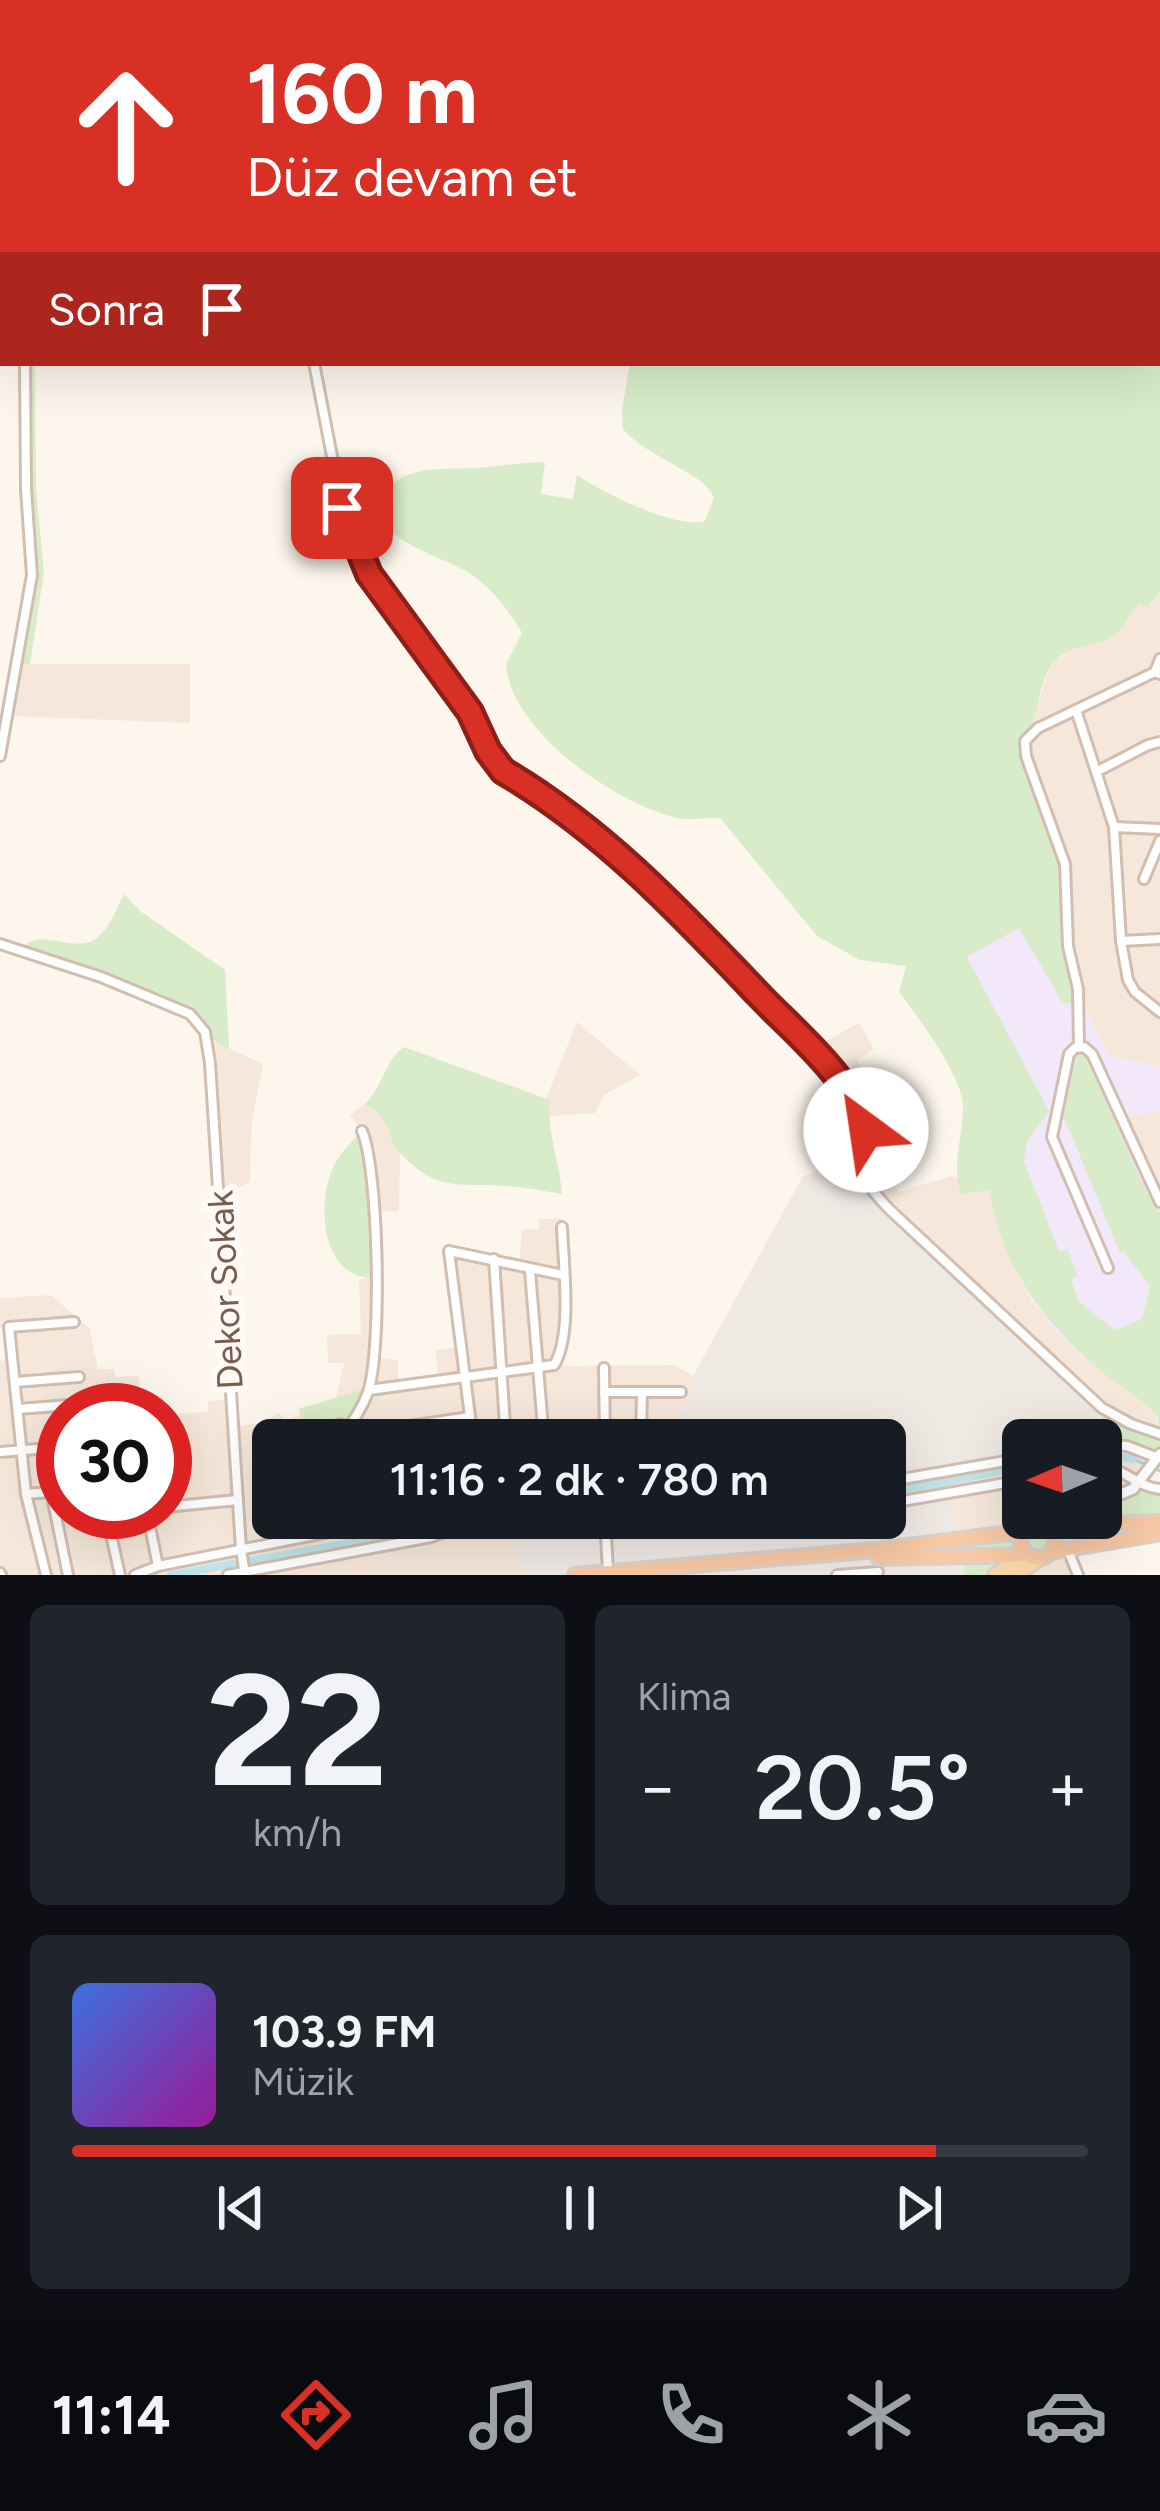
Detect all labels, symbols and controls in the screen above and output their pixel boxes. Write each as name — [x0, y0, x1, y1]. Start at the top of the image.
text: 160 m — [246, 43, 478, 144]
icon: ahead — [48, 48, 204, 204]
text: Düz devam et — [246, 145, 578, 210]
icon: arrive — [189, 276, 255, 342]
text: Sonra — [48, 282, 165, 336]
pin — [291, 457, 393, 559]
icon: arrive — [309, 475, 375, 541]
position arrow — [803, 1067, 929, 1193]
street label: Dekor Sokak — [198, 1189, 252, 1391]
speed limit sign: 30 — [36, 1383, 192, 1539]
north arrow — [1002, 1419, 1122, 1539]
map controls — [1002, 1419, 1122, 1539]
text: 11:16 · 2 dk · 780 m — [389, 1452, 769, 1506]
text: 22 — [207, 1637, 388, 1824]
text: Klima — [637, 1673, 732, 1720]
text: 20.5° — [755, 1733, 971, 1842]
text: − — [637, 1747, 678, 1827]
text: + — [1047, 1747, 1088, 1827]
text: km/h — [253, 1809, 342, 1856]
text: 103.9 FM — [252, 2004, 437, 2058]
text: Müzik — [252, 2058, 354, 2105]
icon: previous — [208, 2175, 274, 2241]
icon: pause — [547, 2175, 613, 2241]
icon: next — [886, 2175, 952, 2241]
icon: directions — [274, 2373, 358, 2457]
icon: music — [462, 2373, 546, 2457]
icon: phone — [649, 2373, 733, 2457]
icon: climate — [837, 2373, 921, 2457]
icon: car — [1024, 2373, 1108, 2457]
text: 11:14 — [52, 2383, 171, 2448]

